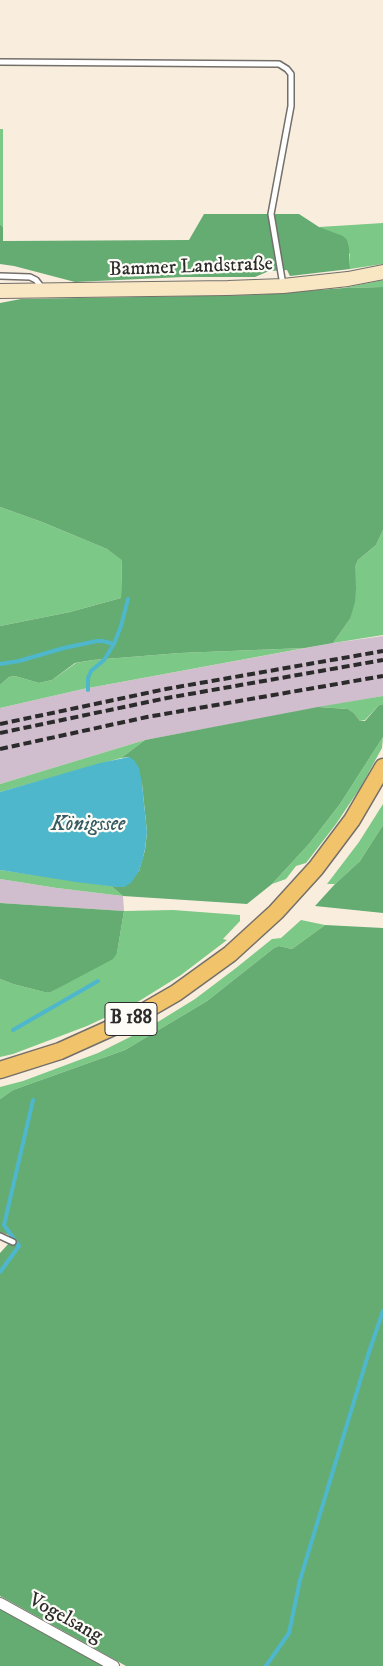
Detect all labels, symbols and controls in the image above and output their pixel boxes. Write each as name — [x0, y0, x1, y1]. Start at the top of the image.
street label: Bammer Landstraße — [109, 253, 273, 283]
water label: Königssee — [51, 813, 125, 839]
road number: B 188 — [105, 1002, 157, 1036]
street label: Vogelsang — [24, 1589, 106, 1649]

